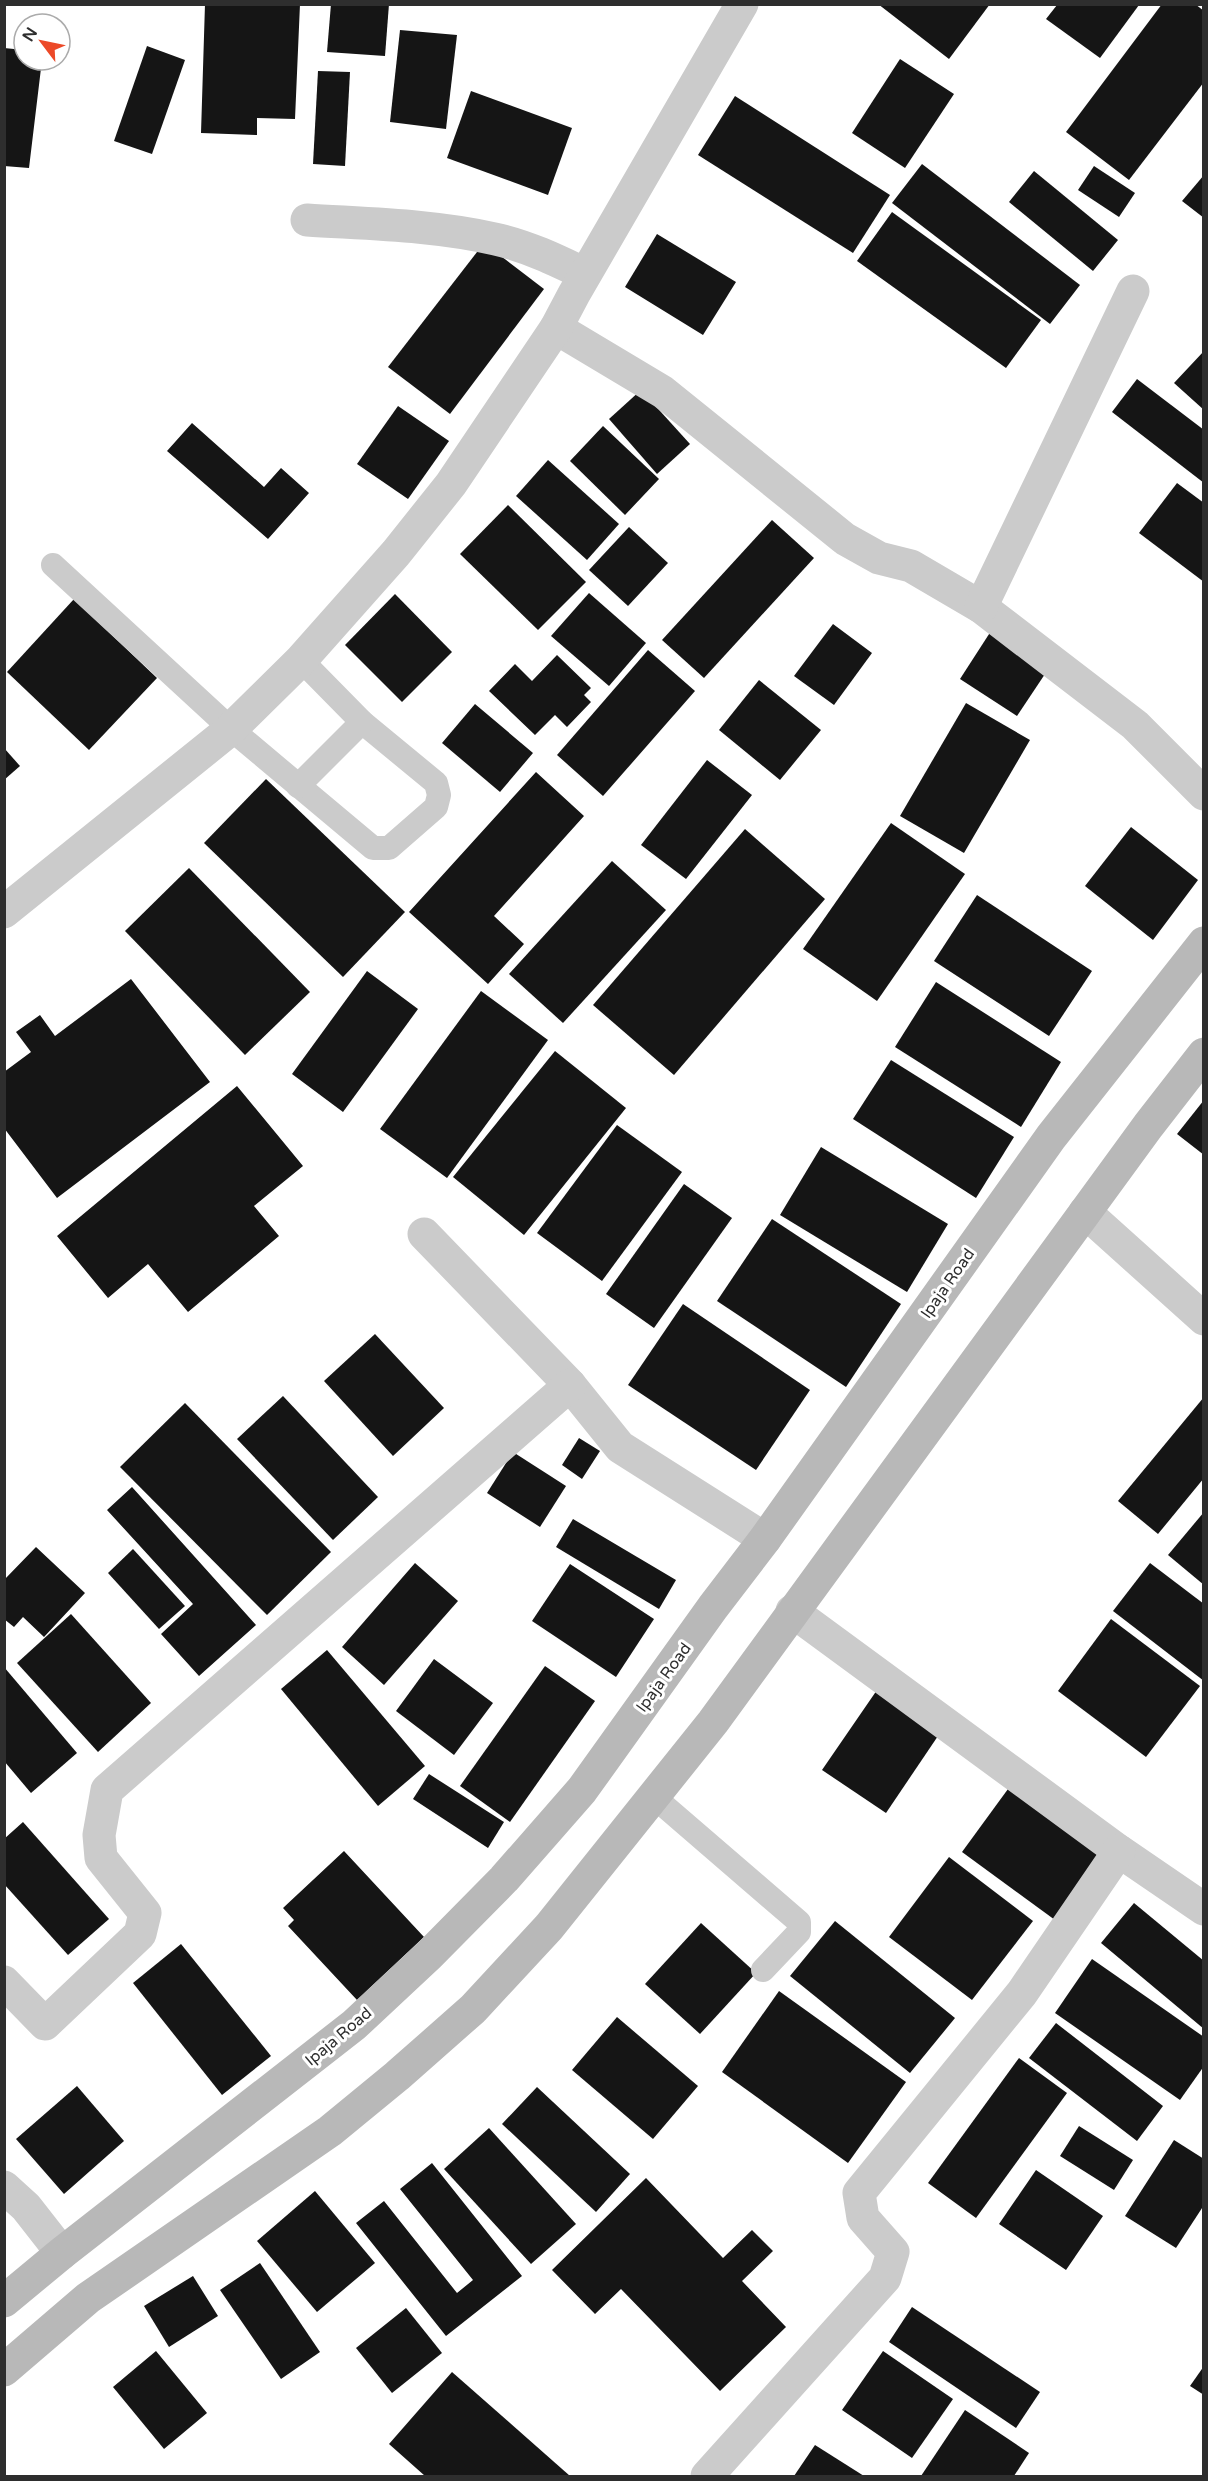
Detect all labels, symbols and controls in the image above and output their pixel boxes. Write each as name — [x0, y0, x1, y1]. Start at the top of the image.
north arrow — [12, 12, 72, 72]
text: N — [18, 24, 42, 45]
street label: Ipaja Road — [916, 1245, 979, 1322]
street label: Ipaja Road — [632, 1639, 696, 1716]
street label: Ipaja Road — [301, 2003, 376, 2070]

